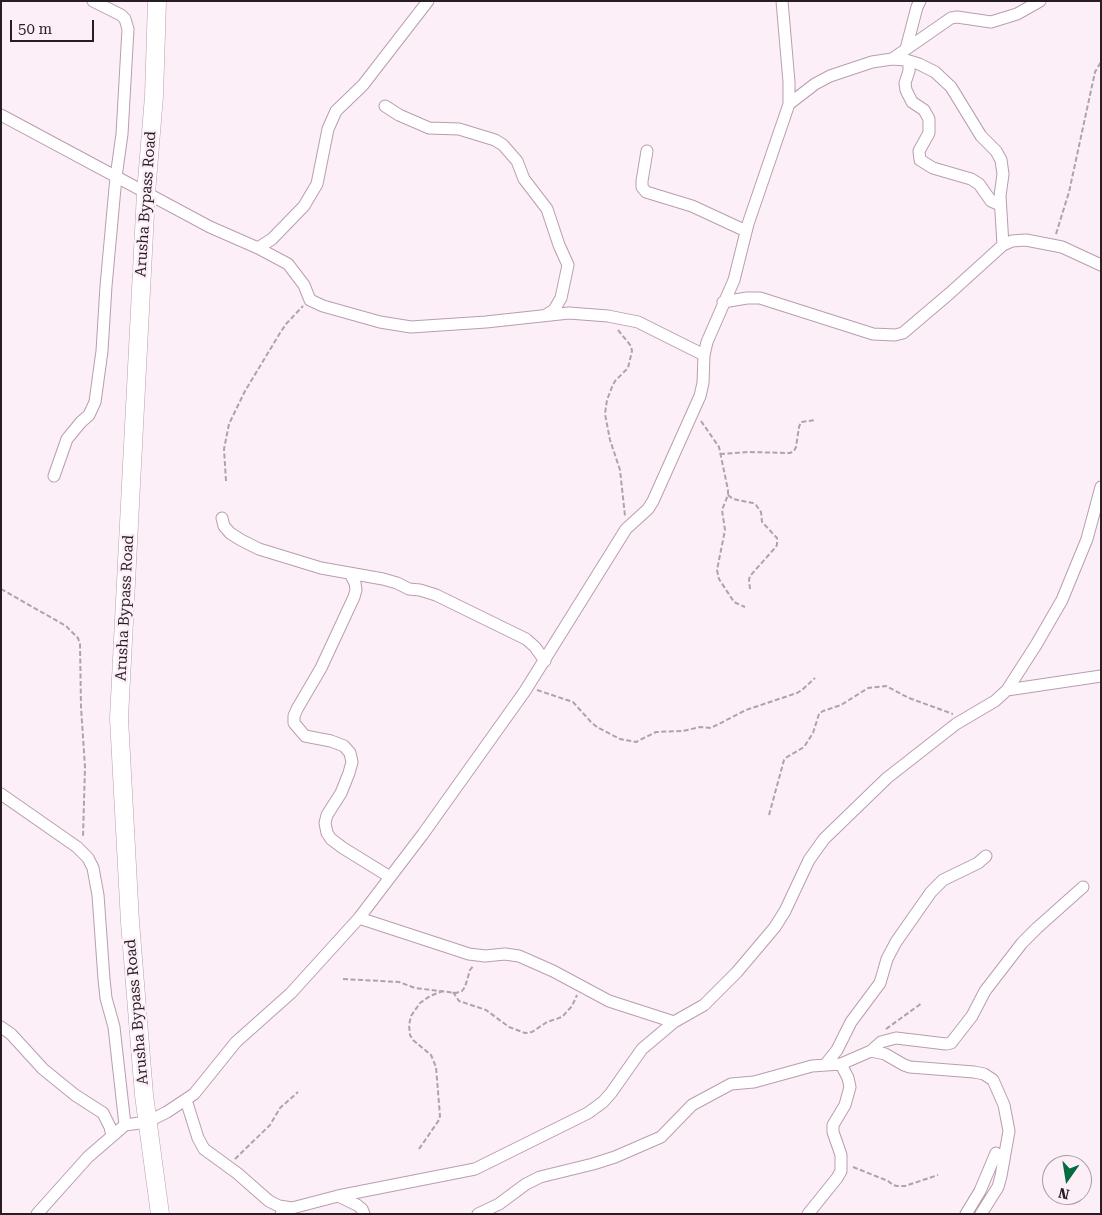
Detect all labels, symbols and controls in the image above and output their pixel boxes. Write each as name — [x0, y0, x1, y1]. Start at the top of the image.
scale bar — [12, 10, 96, 42]
text: 50 m — [18, 20, 52, 38]
street label: Arusha Bypass Road — [132, 130, 160, 278]
street label: Arusha Bypass Road — [112, 534, 138, 682]
street label: Arusha Bypass Road — [122, 938, 152, 1086]
north arrow — [1042, 1155, 1092, 1205]
text: N — [1057, 1185, 1071, 1203]

